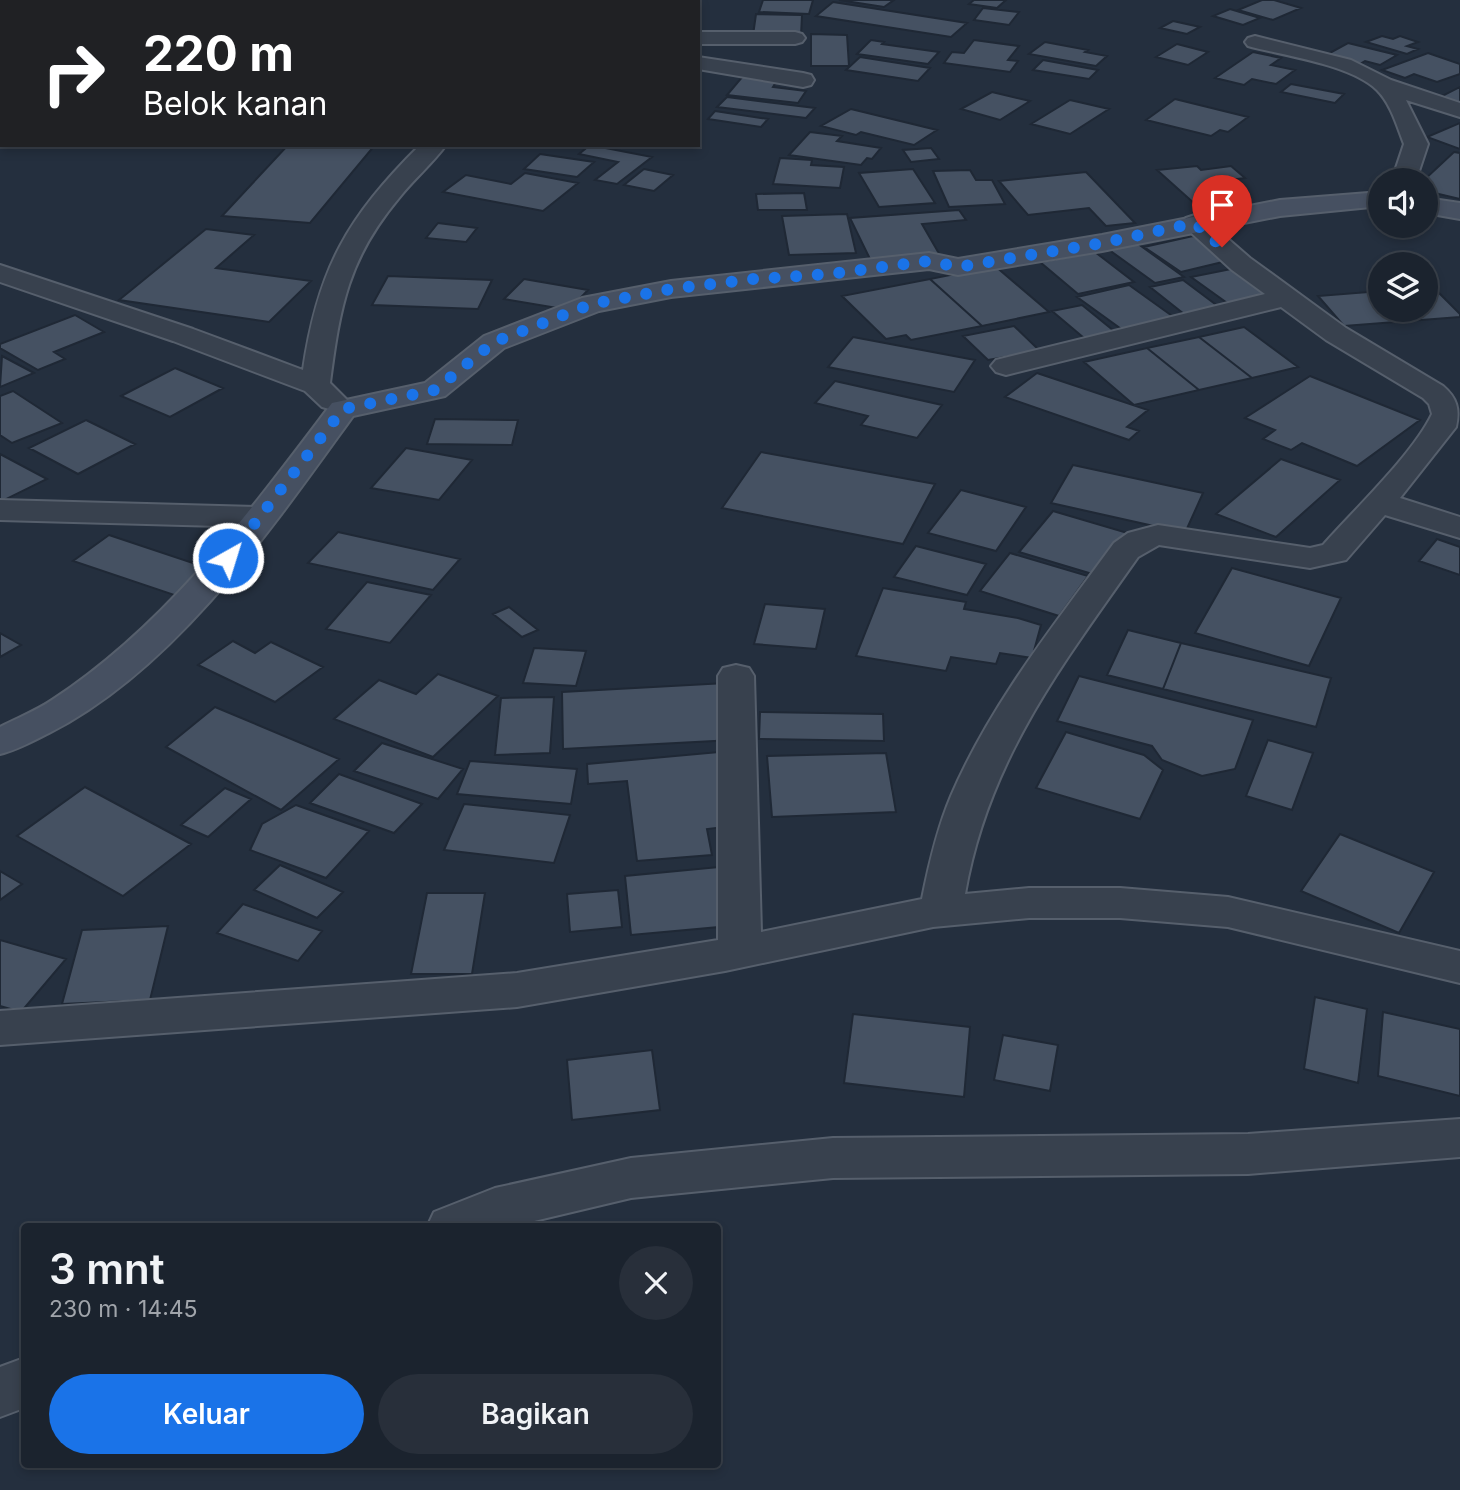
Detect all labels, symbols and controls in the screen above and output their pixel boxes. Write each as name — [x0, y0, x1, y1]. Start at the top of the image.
text: 220 m — [143, 24, 294, 83]
icon: right — [28, 28, 119, 119]
text: Belok kanan — [143, 84, 327, 123]
map controls — [1368, 168, 1438, 322]
button: sound — [1368, 168, 1438, 238]
pin — [1192, 175, 1252, 247]
icon: arrive — [1203, 186, 1241, 224]
button: layers — [1368, 252, 1438, 322]
position arrow — [191, 521, 265, 595]
text: 3 mnt — [49, 1243, 165, 1294]
button: close — [619, 1246, 693, 1320]
text: 230 m · 14:45 — [49, 1295, 198, 1323]
button: Keluar — [49, 1374, 364, 1454]
button: Bagikan — [378, 1374, 693, 1454]

